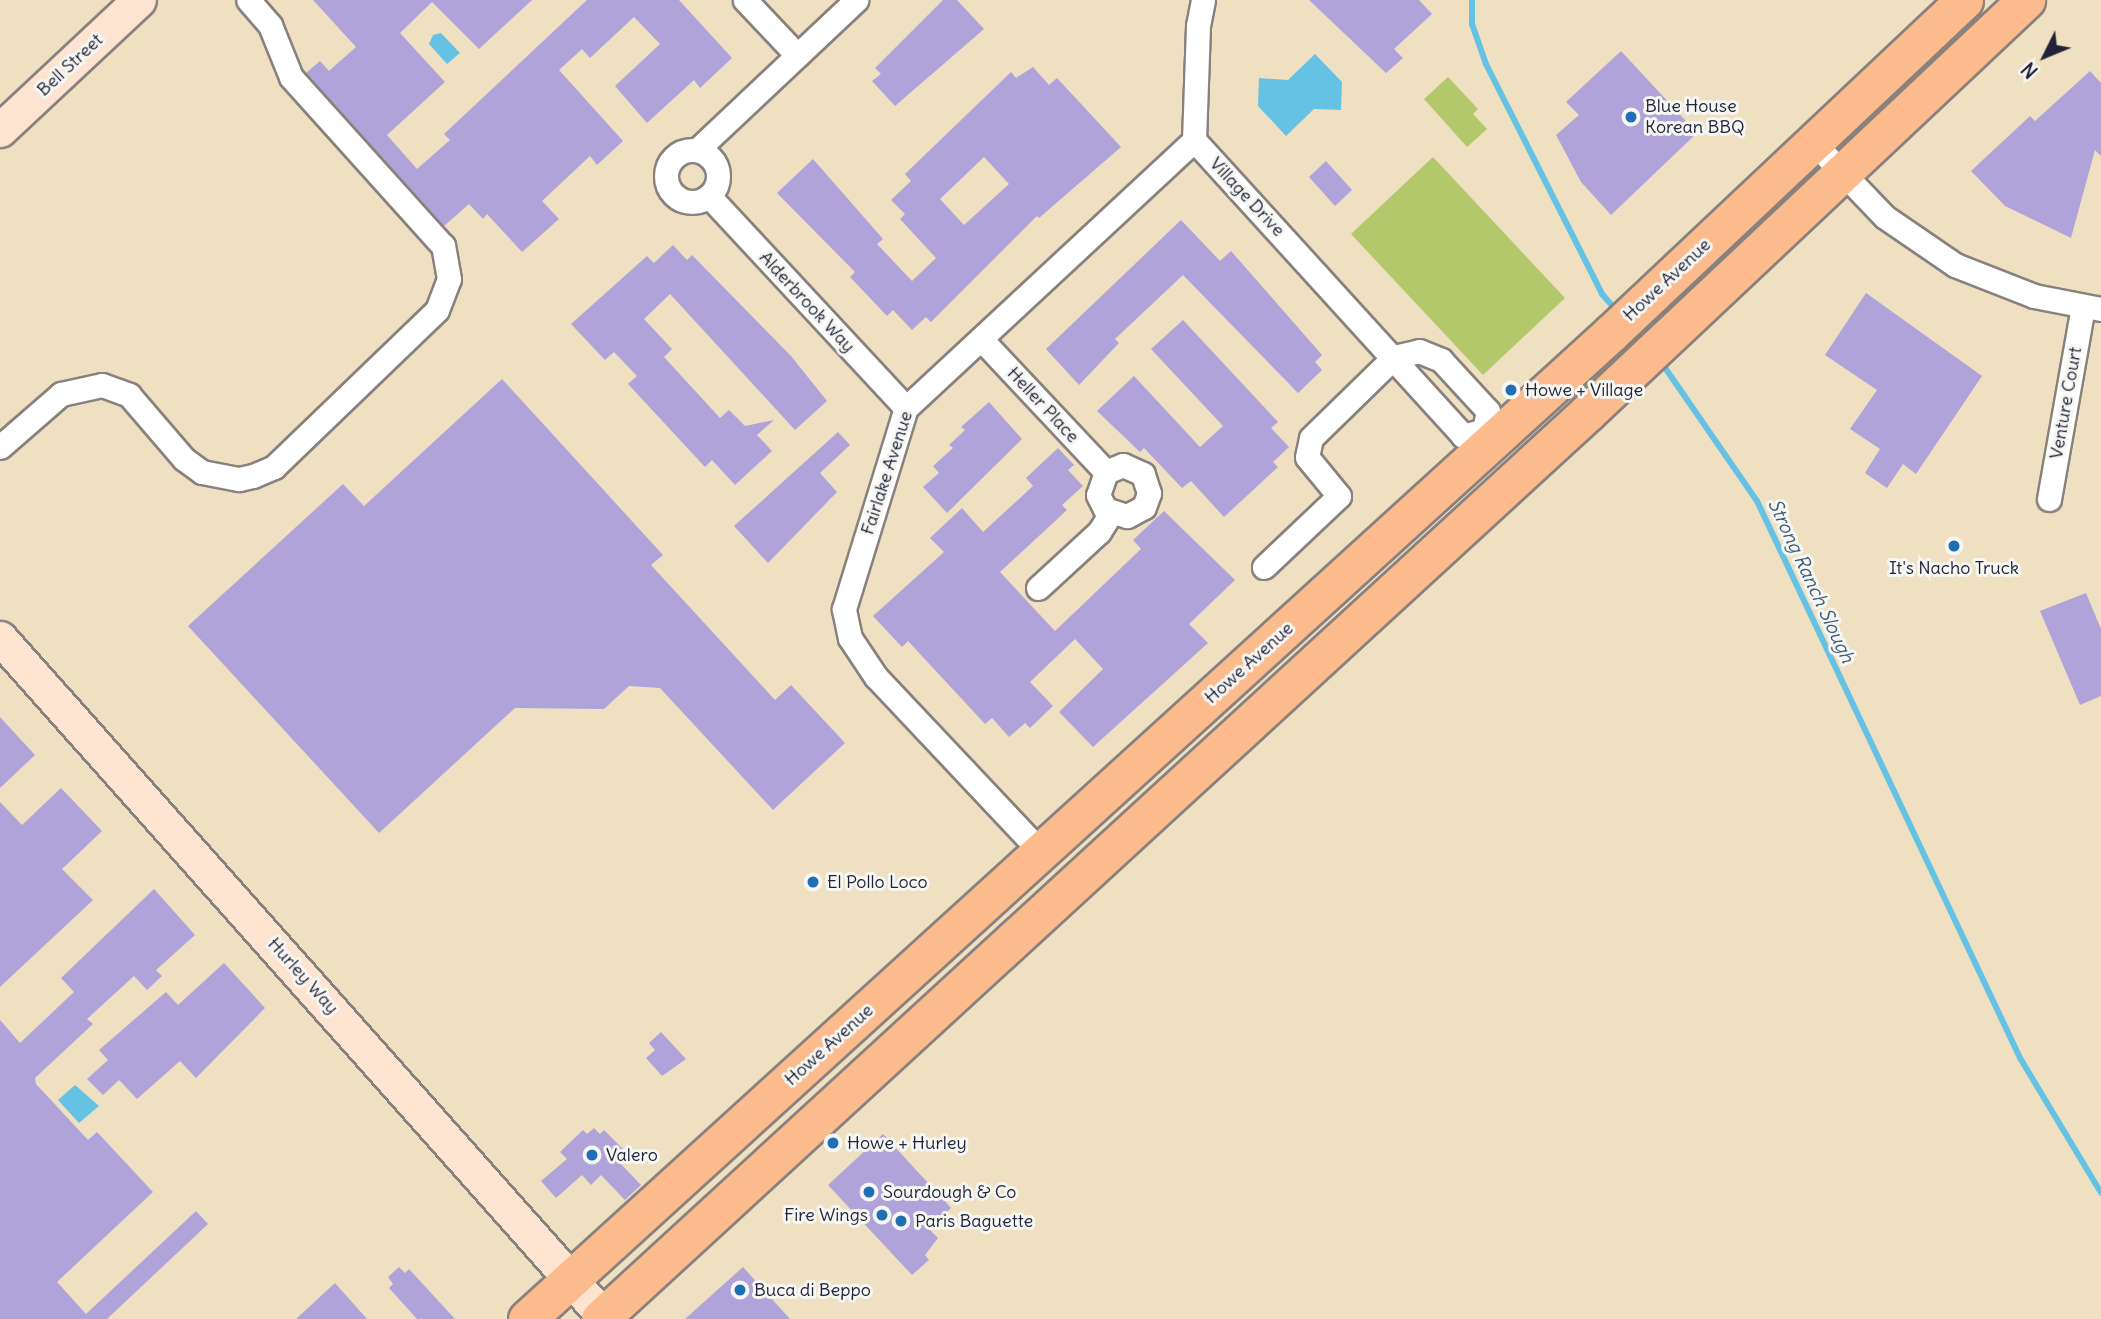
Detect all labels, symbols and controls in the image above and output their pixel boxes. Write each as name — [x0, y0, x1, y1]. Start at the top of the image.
north arrow — [2010, 21, 2080, 91]
street label: Bell Street — [33, 29, 107, 101]
text: N — [2016, 57, 2043, 83]
place label: Blue House Korean BBQ — [1645, 96, 1745, 138]
marker: Blue House Korean BBQ — [1623, 109, 1639, 125]
street label: Village Drive — [1205, 153, 1289, 241]
street label: Howe Avenue — [1619, 234, 1715, 326]
street label: Alderbrook Way — [755, 247, 859, 357]
street label: Venture Court — [2046, 345, 2086, 461]
street label: Heller Place — [1003, 363, 1083, 447]
place label: Howe + Village — [1525, 379, 1643, 401]
marker: Howe + Village — [1503, 382, 1519, 398]
street label: Fairlake Avenue — [857, 408, 917, 538]
water label: Strong Ranch Slough — [1763, 495, 1859, 667]
marker: It's Nacho Truck — [1946, 538, 1962, 554]
place label: It's Nacho Truck — [1889, 557, 2019, 579]
street label: Howe Avenue — [1200, 618, 1298, 708]
place label: El Pollo Loco — [827, 871, 928, 893]
marker: El Pollo Loco — [805, 874, 821, 890]
street label: Hurley Way — [263, 933, 343, 1019]
street label: Howe Avenue — [780, 1000, 878, 1090]
place label: Howe + Hurley — [847, 1132, 967, 1154]
marker: Howe + Hurley — [825, 1135, 841, 1151]
place label: Valero — [606, 1144, 658, 1166]
marker: Valero — [584, 1147, 600, 1163]
place label: Sourdough & Co — [883, 1181, 1016, 1203]
marker: Sourdough & Co — [861, 1184, 877, 1200]
place label: Fire Wings — [784, 1204, 868, 1226]
marker: Fire Wings — [874, 1207, 890, 1223]
place label: Paris Baguette — [915, 1210, 1033, 1232]
marker: Paris Baguette — [893, 1213, 909, 1229]
place label: Buca di Beppo — [754, 1279, 871, 1301]
marker: Buca di Beppo — [732, 1282, 748, 1298]

